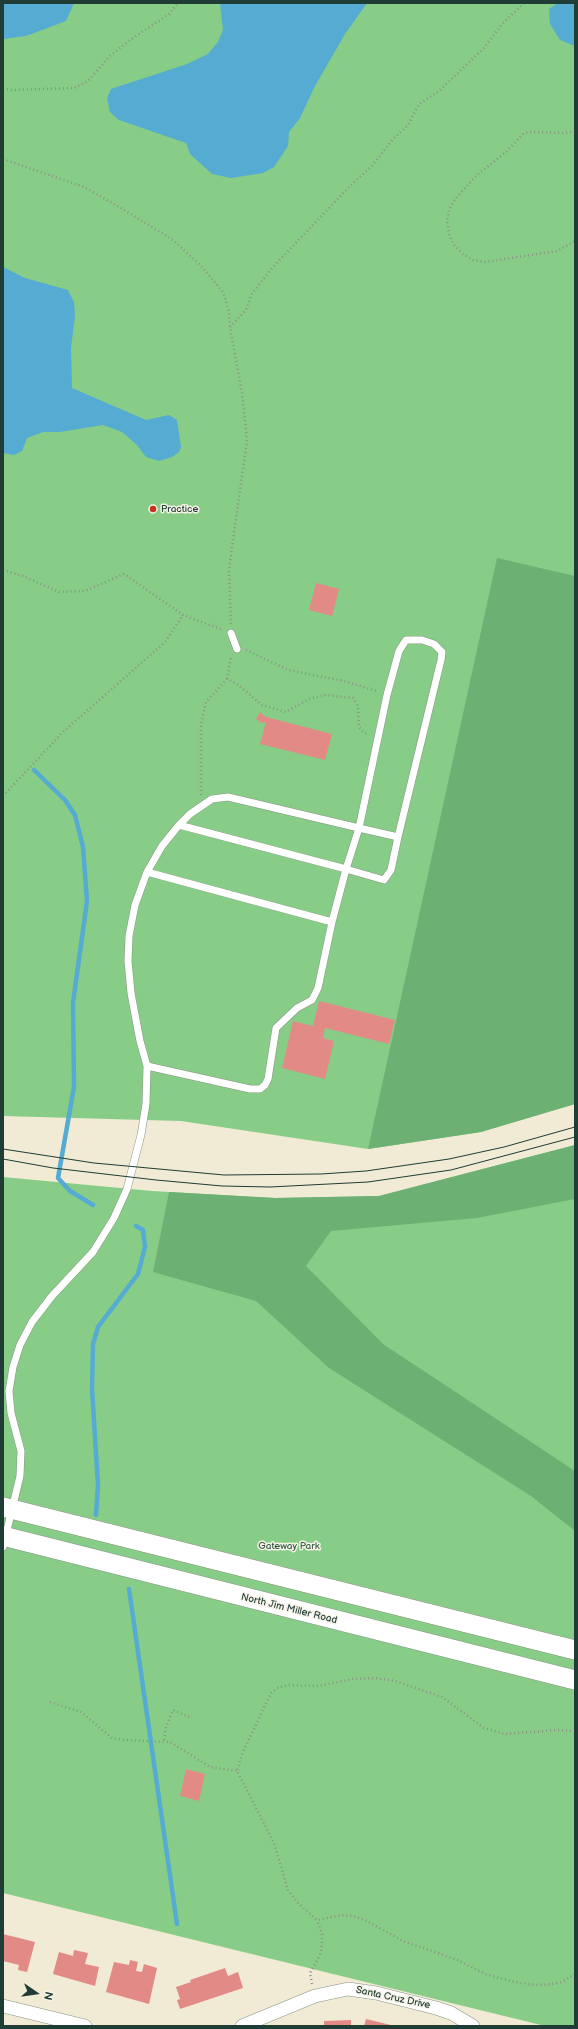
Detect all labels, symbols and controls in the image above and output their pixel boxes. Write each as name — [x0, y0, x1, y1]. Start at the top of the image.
place label: Practice — [161, 503, 198, 515]
marker: Practice — [148, 504, 158, 514]
park label: Gateway Park — [258, 1540, 320, 1552]
street label: North Jim Miller Road — [240, 1591, 338, 1627]
north arrow — [16, 1973, 56, 2013]
street label: Santa Cruz Drive — [355, 1984, 431, 2012]
text: N — [41, 1990, 55, 2001]

